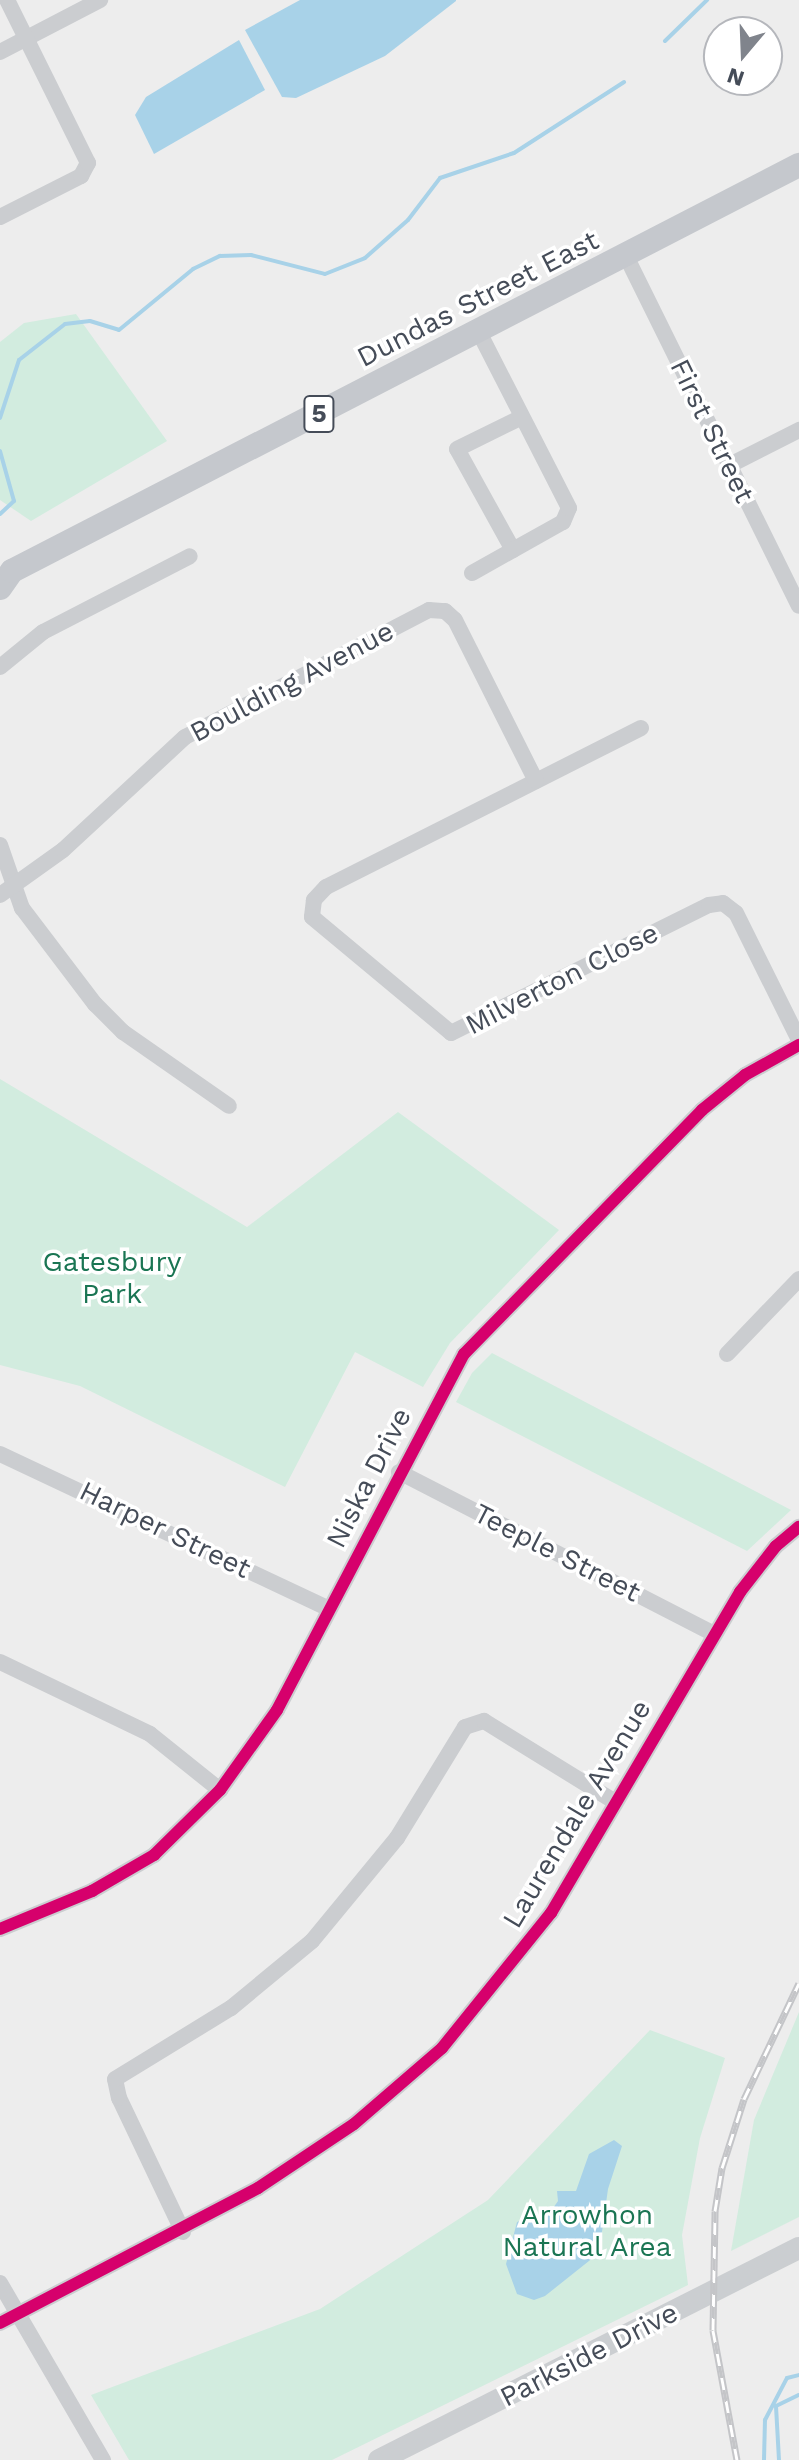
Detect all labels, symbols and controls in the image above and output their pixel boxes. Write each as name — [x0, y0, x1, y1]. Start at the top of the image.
north arrow — [703, 16, 783, 96]
text: N — [724, 63, 747, 92]
street label: Dundas Street East — [352, 224, 604, 374]
street label: First Street — [663, 354, 761, 508]
road number: 5 — [303, 392, 335, 436]
street label: Boulding Avenue — [184, 614, 400, 750]
street label: Milverton Close — [460, 916, 664, 1042]
park label: Gatesbury Park — [43, 1245, 181, 1311]
street label: Niska Drive — [319, 1402, 419, 1554]
street label: Harper Street — [74, 1474, 256, 1586]
street label: Teeple Street — [468, 1497, 646, 1609]
street label: Laurendale Avenue — [495, 1693, 659, 1935]
park label: Arrowhon Natural Area — [501, 2198, 673, 2264]
street label: Parkside Drive — [494, 2296, 684, 2414]

